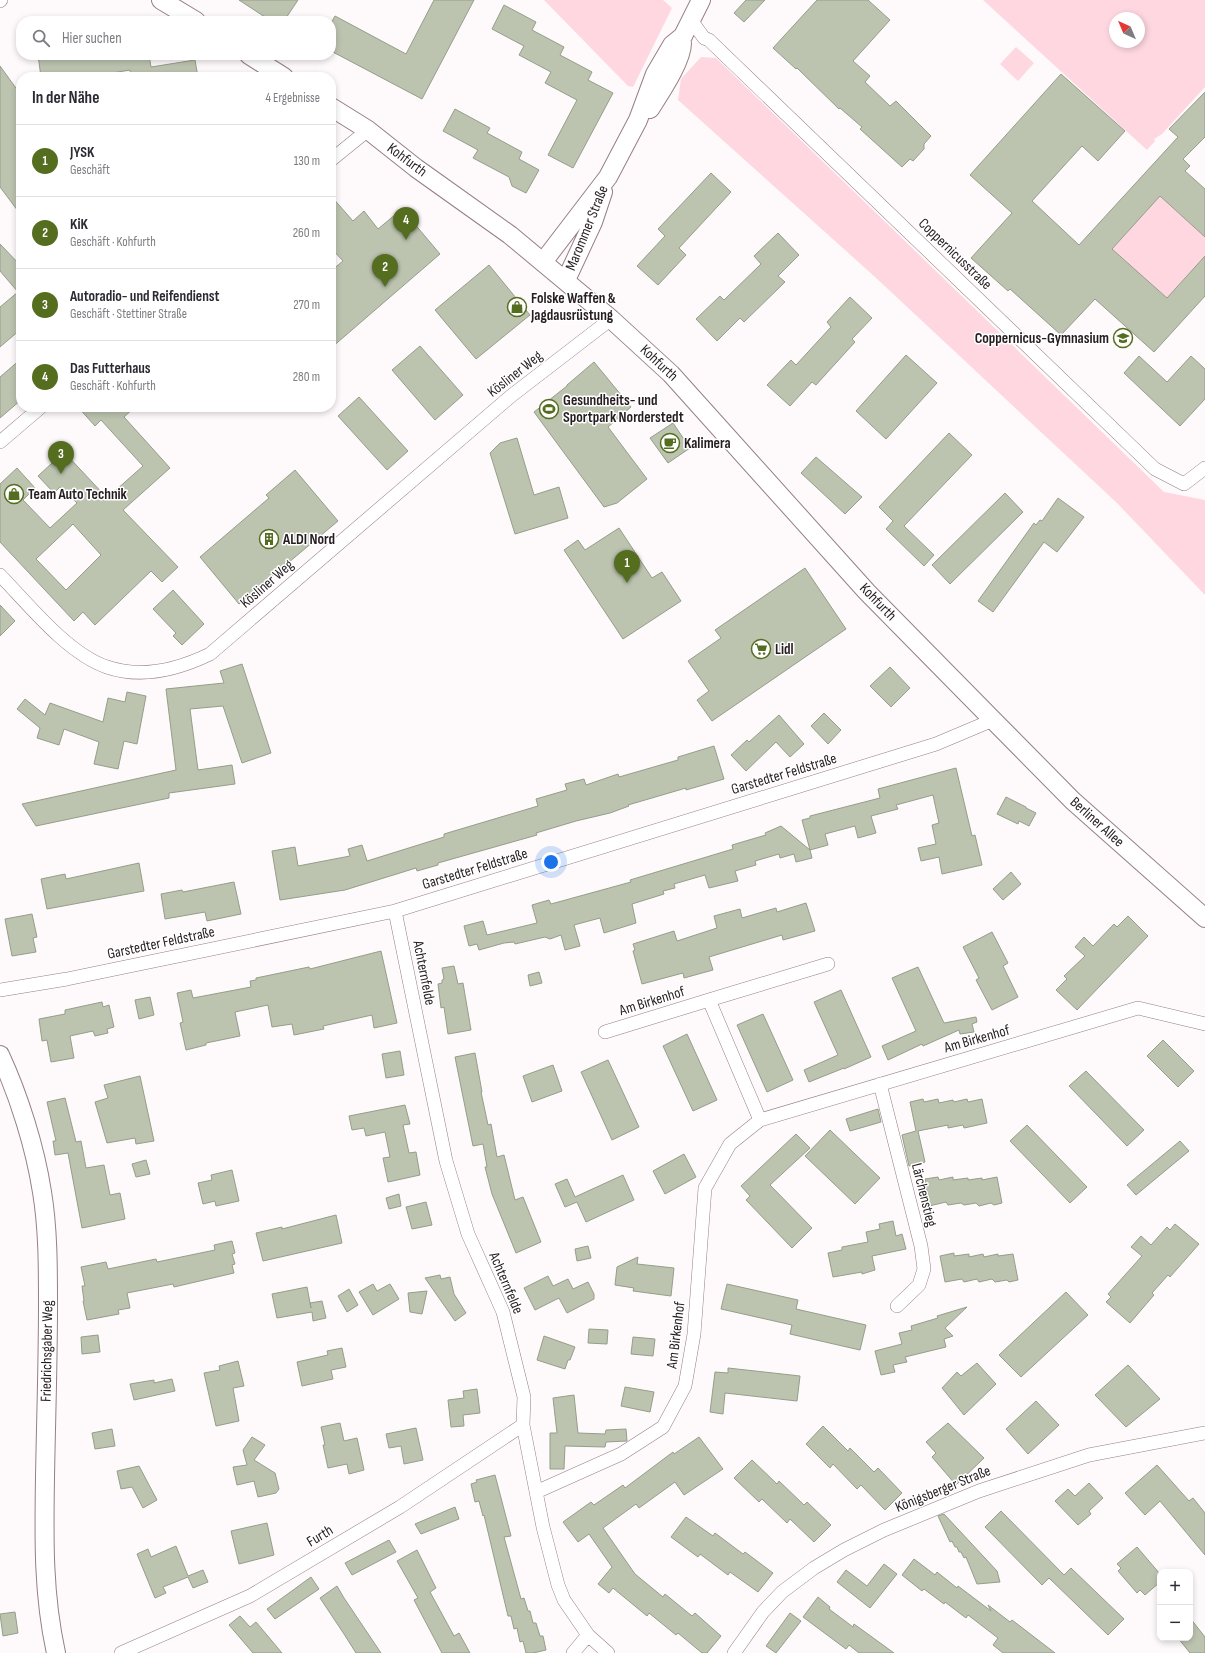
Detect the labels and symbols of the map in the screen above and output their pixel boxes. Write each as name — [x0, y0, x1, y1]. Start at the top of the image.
north arrow — [1109, 12, 1145, 48]
street label: Kohfurth — [383, 139, 431, 181]
street label: Marommer Straße — [561, 183, 613, 273]
pin: 4 — [393, 207, 419, 240]
street label: Coppernicusstraße — [914, 214, 996, 294]
pin: 2 — [372, 254, 398, 287]
place label: Folske Waffen & Jagdausrüstung — [530, 289, 616, 325]
shop icon: Folske Waffen & Jagdausrüstung — [506, 296, 528, 318]
school or university icon: Coppernicus-Gymnasium — [1112, 327, 1134, 349]
place label: Coppernicus-Gymnasium — [975, 329, 1109, 348]
street label: Kohfurth — [636, 341, 682, 385]
street label: Kösliner Weg — [484, 347, 546, 401]
place label: Gesundheits- und Sportpark Norderstedt — [563, 391, 684, 427]
sports icon: Gesundheits- und Sportpark Norderstedt — [538, 398, 560, 420]
cafe icon: Kalimera — [659, 432, 681, 454]
place label: Kalimera — [684, 434, 731, 453]
pin: 3 — [48, 441, 74, 474]
shop icon: Team Auto Technik — [3, 483, 25, 505]
place label: Team Auto Technik — [28, 485, 128, 504]
building icon: ALDI Nord — [258, 528, 280, 550]
place label: ALDI Nord — [282, 530, 335, 549]
pin: 1 — [614, 550, 640, 583]
street label: Kösliner Weg — [236, 556, 298, 612]
street label: Kohfurth — [855, 579, 901, 625]
supermarket icon: Lidl — [750, 638, 772, 660]
place label: Lidl — [775, 640, 794, 659]
street label: Garstedter Feldstraße — [729, 749, 839, 799]
street label: Berliner Allee — [1066, 793, 1128, 851]
street label: Garstedter Feldstraße — [420, 844, 530, 894]
your location — [541, 852, 561, 872]
street label: Garstedter Feldstraße — [106, 922, 216, 964]
street label: Achternfelde — [408, 938, 440, 1007]
street label: Am Birkenhof — [616, 982, 688, 1020]
street label: Am Birkenhof — [941, 1020, 1013, 1058]
street label: Lärchenstieg — [907, 1161, 941, 1229]
street label: Achternfelde — [484, 1248, 528, 1317]
street label: Friedrichsgaber Weg — [37, 1300, 57, 1402]
street label: Am Birkenhof — [662, 1300, 690, 1371]
street label: Königsberger Straße — [892, 1461, 994, 1517]
street label: Furth — [303, 1521, 337, 1551]

